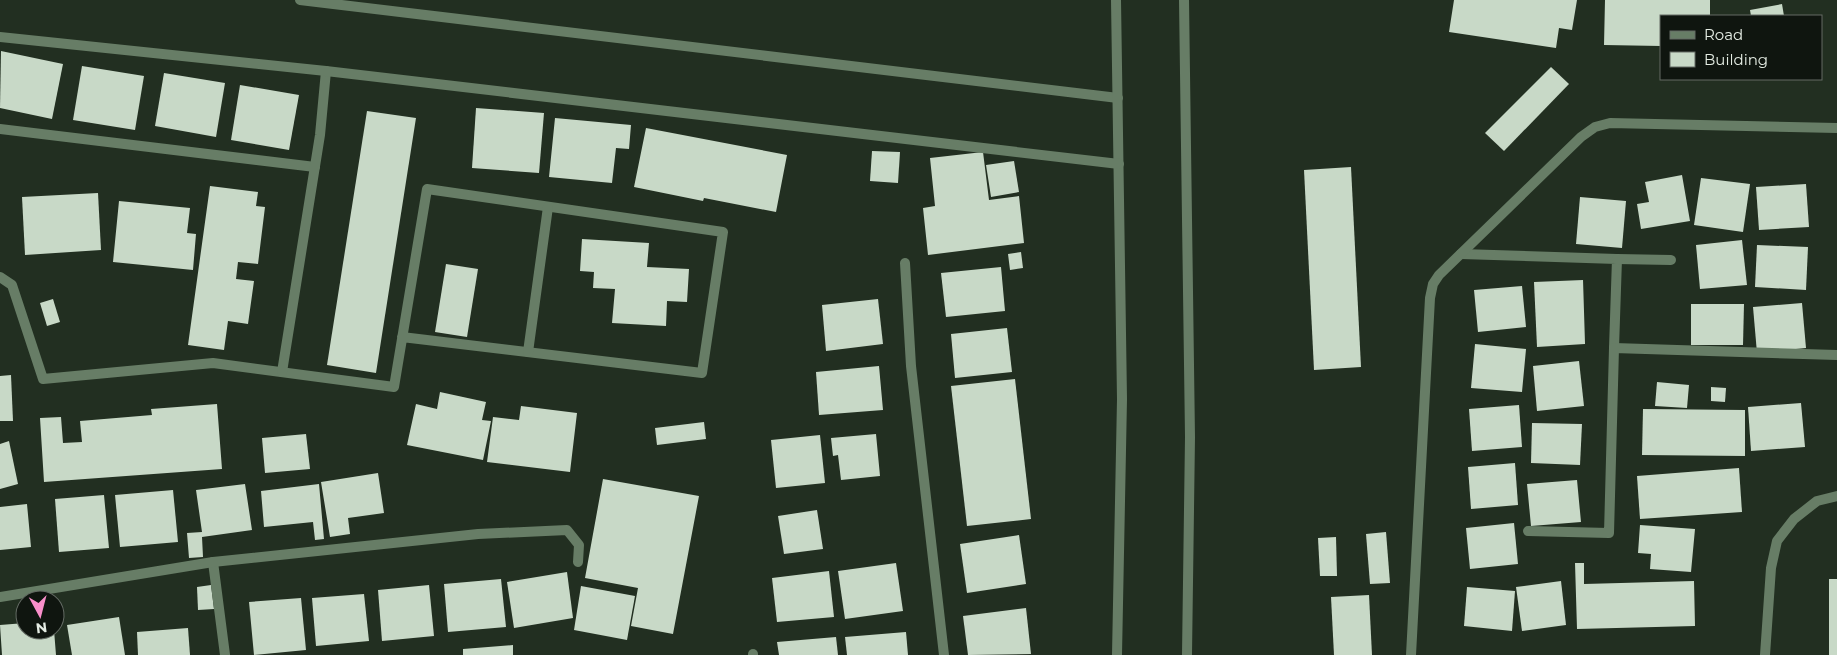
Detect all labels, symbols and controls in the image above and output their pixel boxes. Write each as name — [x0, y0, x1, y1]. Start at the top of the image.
legend — [1660, 15, 1822, 80]
text: Road — [1704, 25, 1743, 44]
text: Building — [1704, 50, 1768, 69]
north arrow — [15, 590, 65, 640]
text: N — [35, 618, 48, 638]

